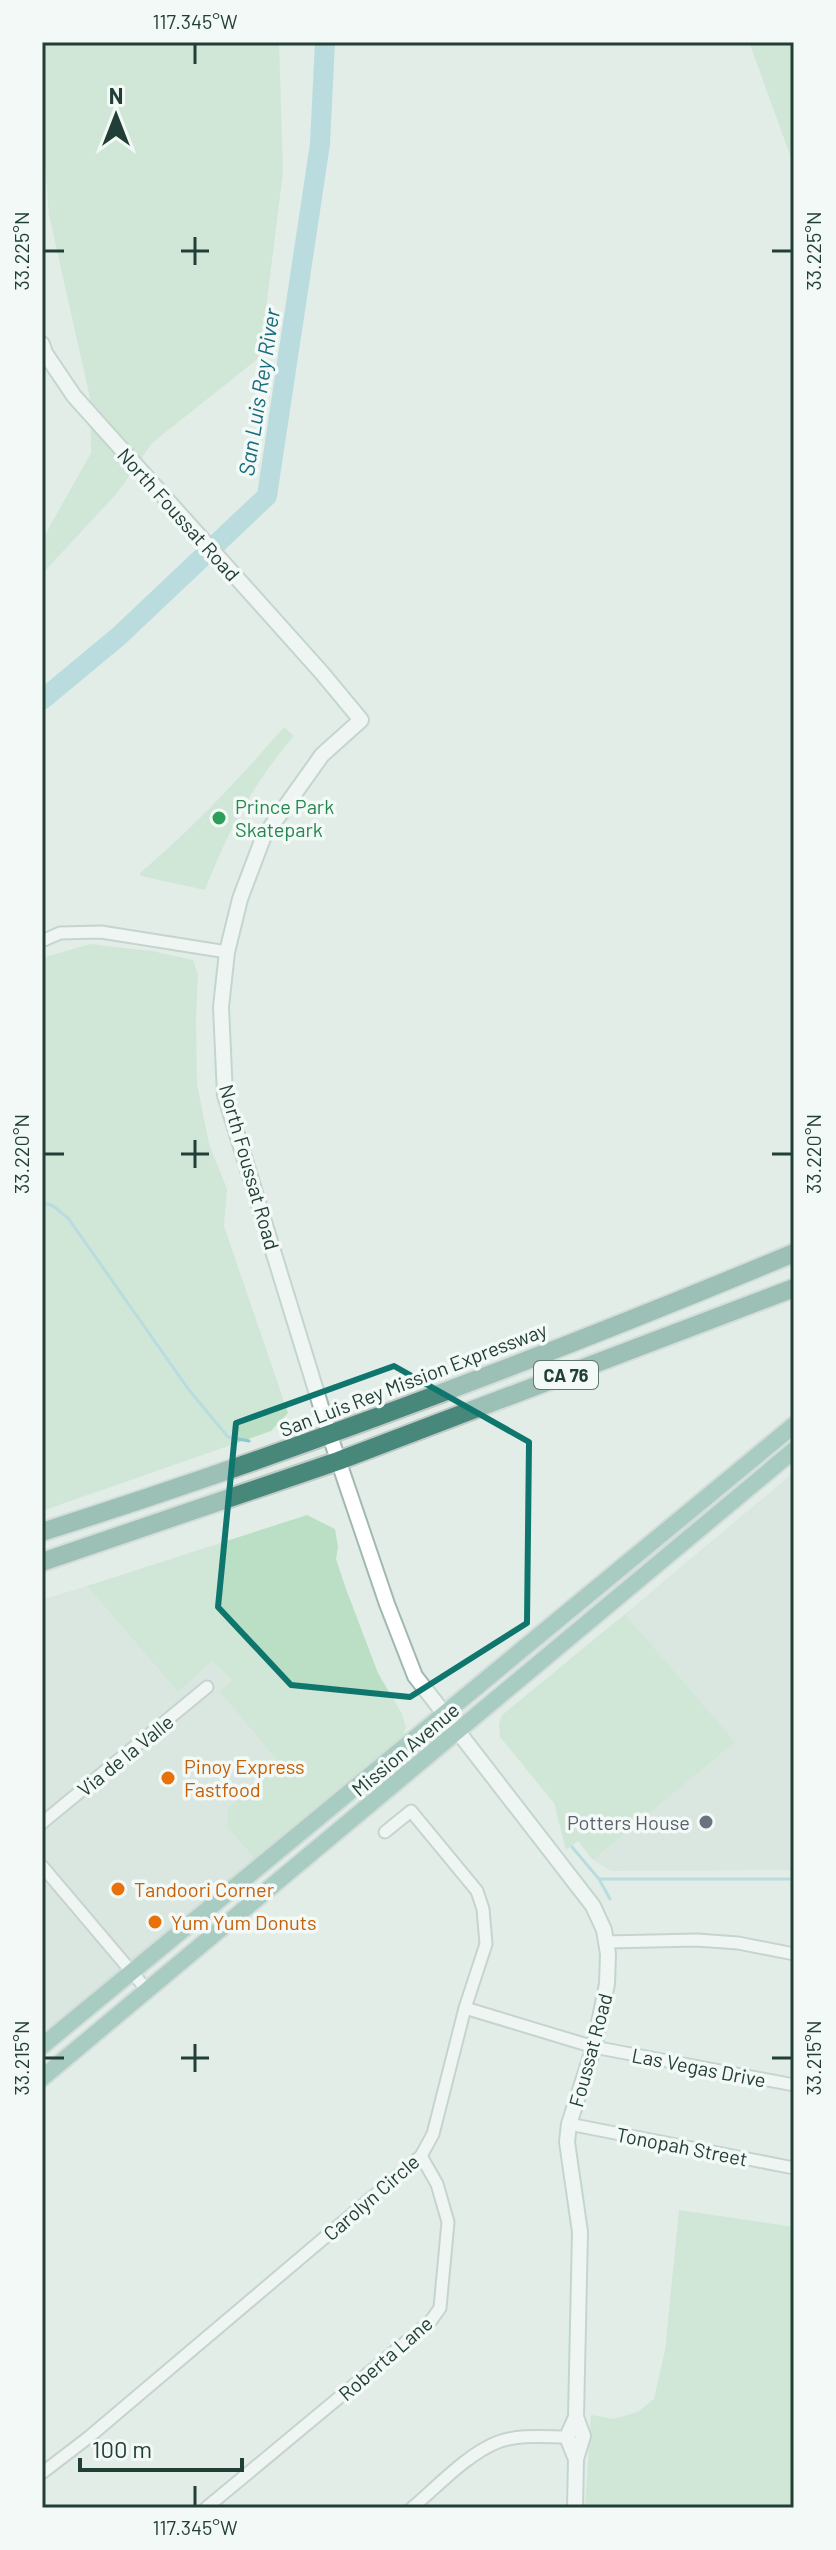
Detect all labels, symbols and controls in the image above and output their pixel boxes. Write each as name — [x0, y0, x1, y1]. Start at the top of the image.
text: 117.345°W — [153, 9, 238, 33]
north arrow — [76, 76, 156, 156]
text: N — [109, 82, 123, 108]
text: 33.225°N — [9, 211, 33, 291]
text: 33.225°N — [801, 211, 825, 291]
water label: San Luis Rey River — [232, 305, 284, 478]
street label: North Foussat Road — [113, 443, 245, 585]
place label: Prince Park Skatepark — [235, 794, 334, 841]
marker: Prince Park Skatepark — [210, 809, 228, 827]
street label: North Foussat Road — [215, 1082, 285, 1252]
text: 33.220°N — [9, 1114, 33, 1194]
text: 33.220°N — [801, 1114, 825, 1194]
street label: San Luis Rey Mission Expressway — [276, 1317, 550, 1441]
road number: CA 76 — [534, 1361, 598, 1389]
street label: Mission Avenue — [346, 1697, 464, 1801]
street label: Via de la Valle — [72, 1709, 178, 1801]
place label: Pinoy Express Fastfood — [184, 1754, 305, 1801]
marker: Pinoy Express Fastfood — [159, 1769, 177, 1787]
place label: Potters House — [567, 1810, 690, 1834]
marker: Potters House — [697, 1813, 715, 1831]
place label: Tandoori Corner — [134, 1877, 274, 1901]
marker: Tandoori Corner — [109, 1880, 127, 1898]
place label: Yum Yum Donuts — [171, 1910, 317, 1934]
marker: Yum Yum Donuts — [146, 1913, 164, 1931]
street label: Foussat Road — [563, 1991, 617, 2109]
text: 33.215°N — [9, 2020, 33, 2096]
text: 33.215°N — [801, 2020, 825, 2096]
street label: Las Vegas Drive — [630, 2042, 768, 2092]
street label: Tonopah Street — [614, 2122, 750, 2170]
street label: Carolyn Circle — [318, 2149, 424, 2245]
street label: Roberta Lane — [333, 2311, 437, 2405]
scale bar — [80, 2422, 242, 2472]
text: 100 m — [92, 2434, 152, 2463]
text: 117.345°W — [153, 2515, 238, 2539]

